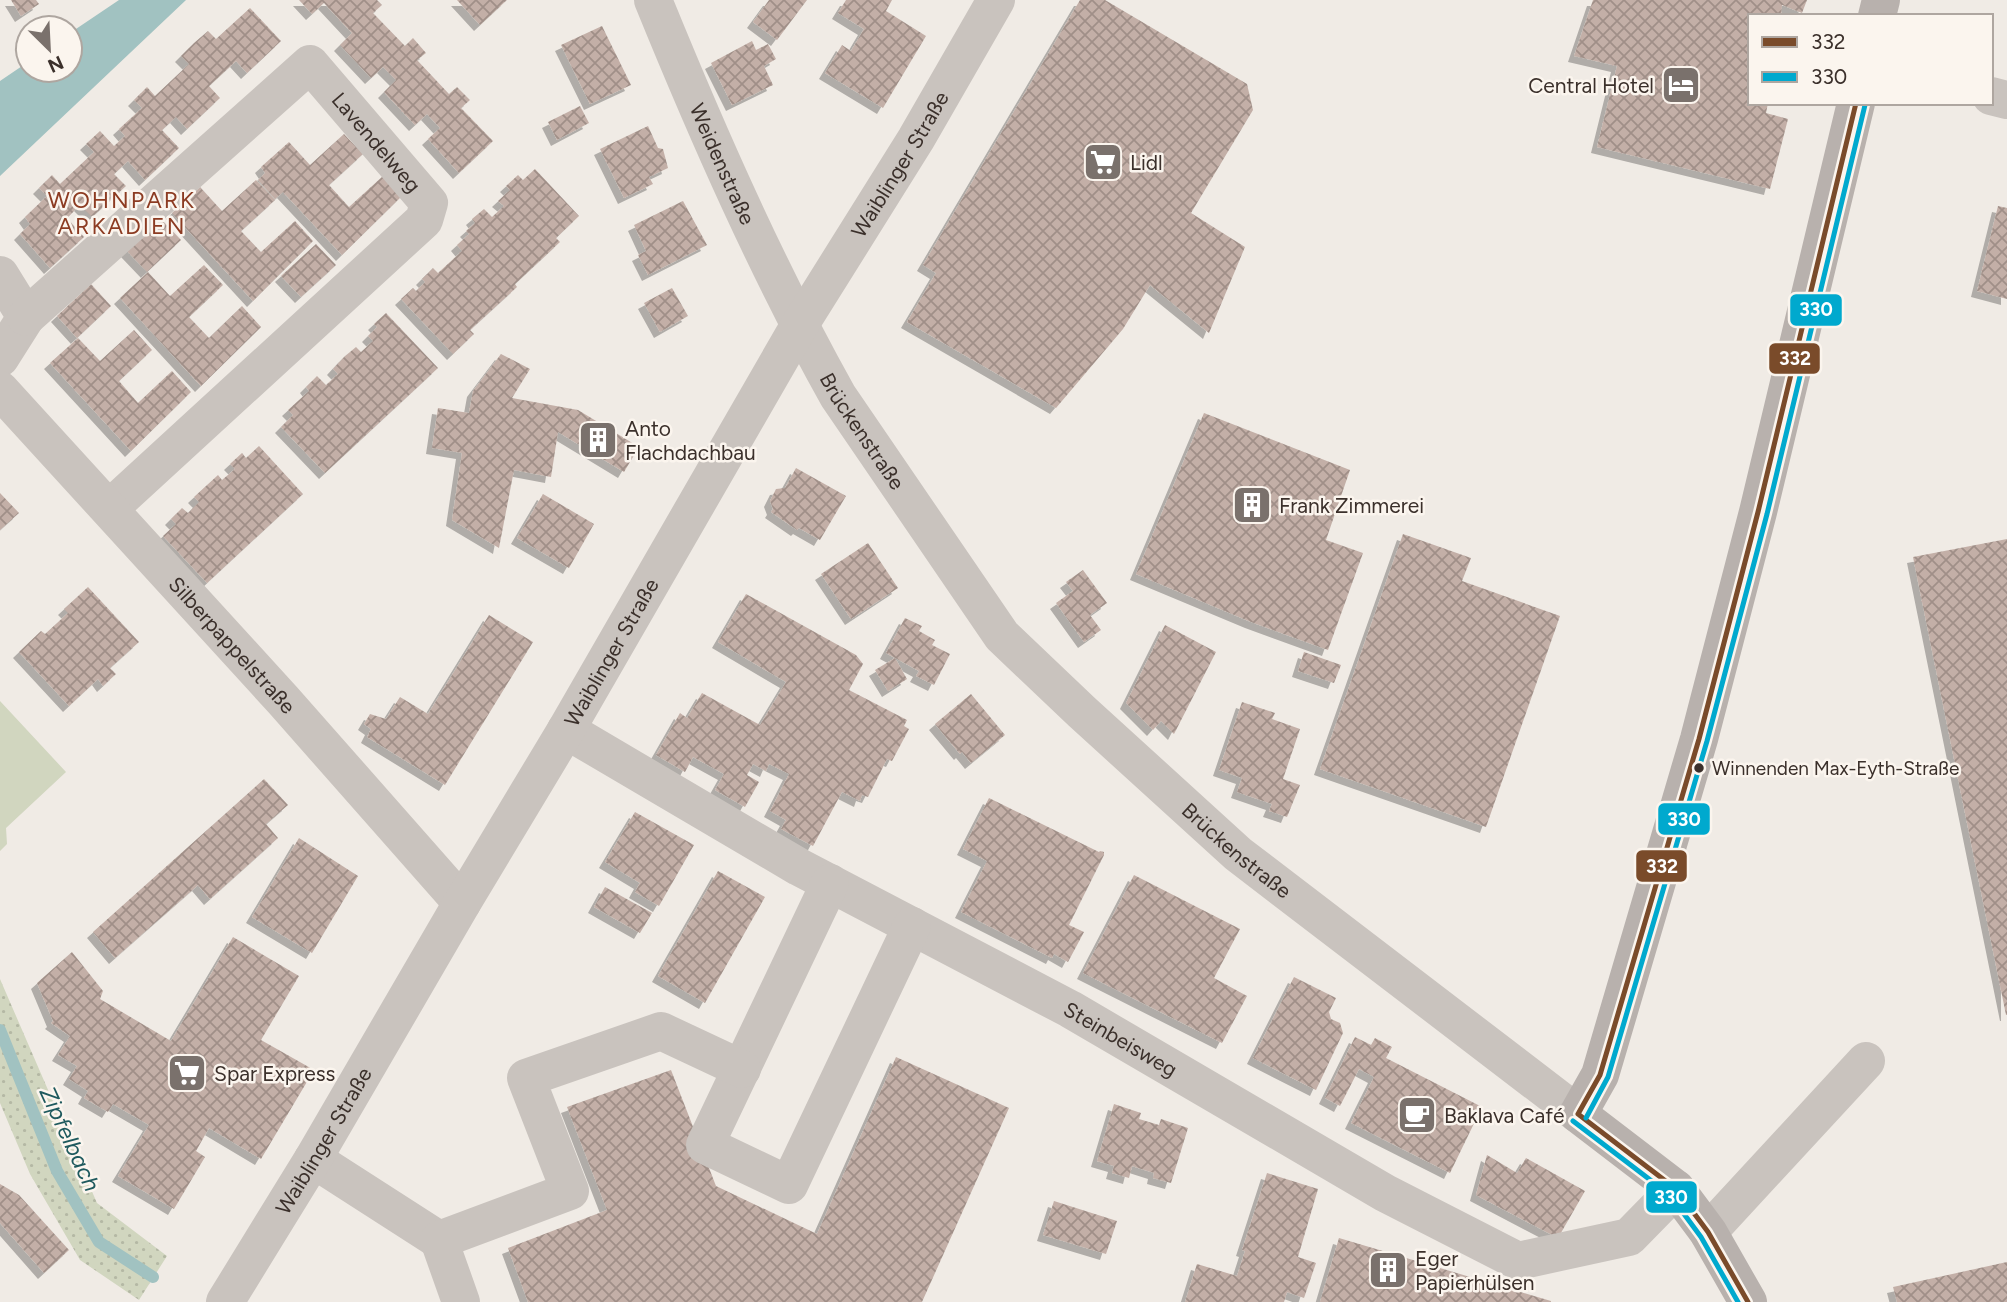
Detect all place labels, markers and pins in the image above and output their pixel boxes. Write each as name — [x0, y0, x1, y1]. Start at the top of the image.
hotel icon: Central Hotel — [1660, 64, 1702, 106]
place label: Central Hotel — [1528, 73, 1654, 98]
supermarket icon: Lidl — [1082, 141, 1124, 183]
place label: Lidl — [1130, 150, 1163, 175]
place label: Anto Flachdachbau — [625, 416, 756, 465]
building icon: Anto Flachdachbau — [577, 419, 619, 461]
building icon: Frank Zimmerei — [1231, 484, 1273, 526]
place label: Frank Zimmerei — [1279, 493, 1424, 518]
place label: Winnenden Max-Eyth-Straße — [1712, 757, 1959, 780]
marker: Winnenden Max-Eyth-Straße — [1692, 761, 1706, 775]
supermarket icon: Spar Express — [166, 1052, 208, 1094]
place label: Spar Express — [214, 1061, 335, 1086]
cafe icon: Baklava Café — [1396, 1094, 1438, 1136]
place label: Baklava Café — [1444, 1103, 1565, 1128]
place label: Eger Papierhülsen — [1415, 1246, 1535, 1295]
building icon: Eger Papierhülsen — [1367, 1249, 1409, 1291]

